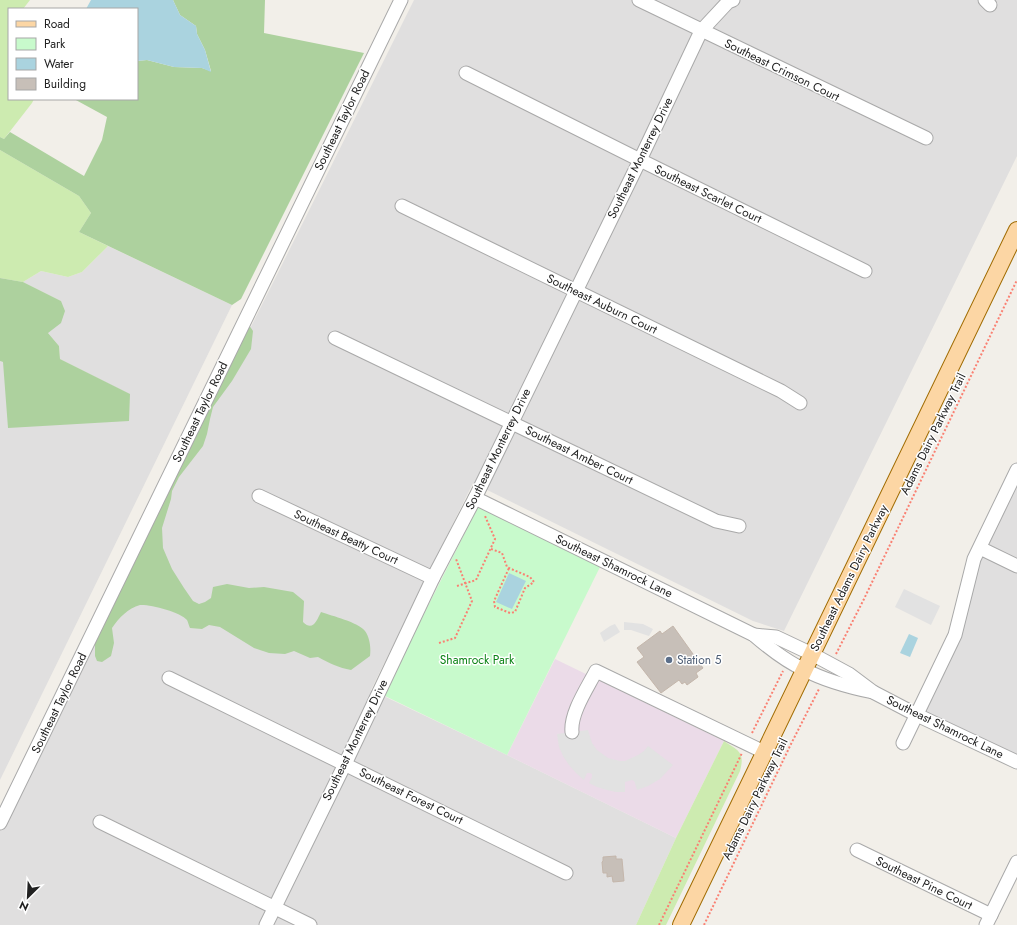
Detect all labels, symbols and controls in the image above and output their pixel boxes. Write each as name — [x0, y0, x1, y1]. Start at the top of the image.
legend — [8, 8, 138, 100]
text: Road — [44, 15, 70, 33]
street label: Southeast Crimson Court — [721, 34, 843, 106]
text: Park — [44, 35, 66, 53]
text: Water — [44, 55, 75, 73]
street label: Southeast Taylor Road — [310, 67, 374, 173]
text: Building — [44, 75, 86, 93]
street label: Southeast Monterrey Drive — [603, 94, 677, 222]
street label: Southeast Scarlet Court — [651, 160, 765, 228]
street label: Southeast Auburn Court — [544, 269, 660, 339]
street label: Southeast Taylor Road — [168, 359, 232, 465]
street label: Adams Dairy Parkway Trail — [896, 370, 970, 498]
street label: Southeast Monterrey Drive — [461, 385, 535, 513]
street label: Southeast Amber Court — [522, 421, 636, 489]
street label: Southeast Adams Dairy Parkway — [806, 501, 893, 654]
street label: Southeast Beatty Court — [291, 505, 401, 569]
street label: Southeast Shamrock Lane — [552, 530, 676, 602]
street label: Southeast Taylor Road — [27, 650, 91, 756]
park label: Shamrock Park — [440, 651, 515, 669]
place label: Station 5 — [677, 651, 722, 669]
marker: Station 5 — [664, 655, 674, 665]
street label: Southeast Monterrey Drive — [318, 676, 392, 804]
street label: Southeast Shamrock Lane — [883, 691, 1007, 763]
street label: Adams Dairy Parkway Trail — [718, 735, 792, 863]
street label: Southeast Forest Court — [356, 763, 466, 829]
street label: Southeast Pine Court — [873, 852, 976, 914]
north arrow — [8, 877, 48, 917]
text: N — [17, 897, 31, 915]

